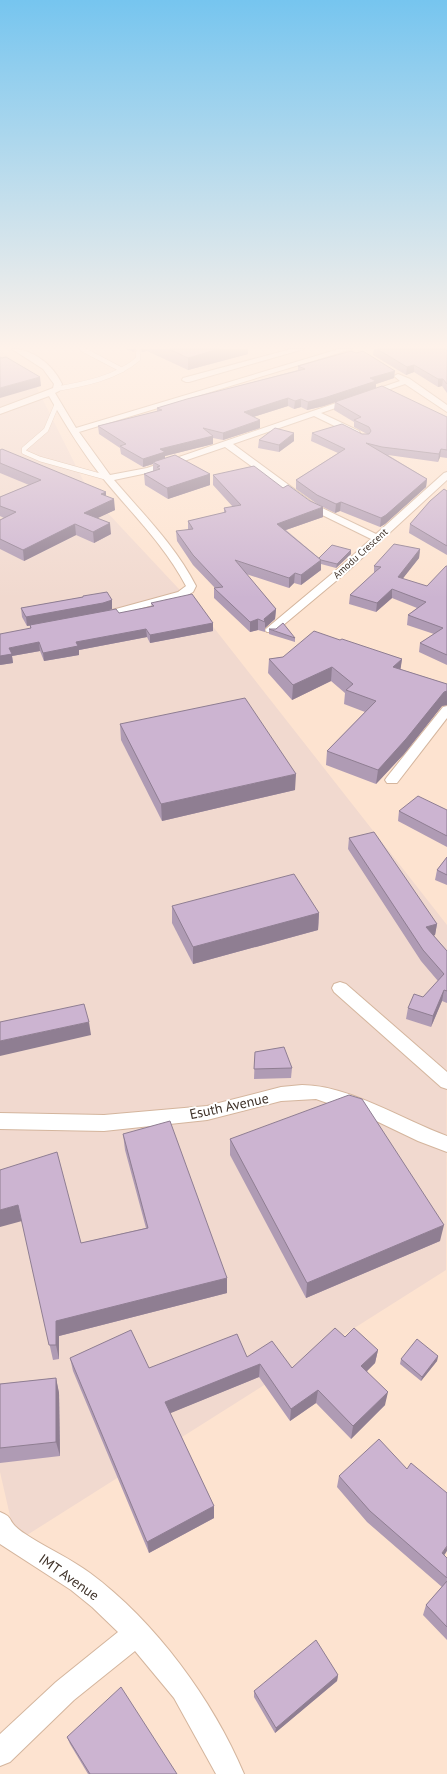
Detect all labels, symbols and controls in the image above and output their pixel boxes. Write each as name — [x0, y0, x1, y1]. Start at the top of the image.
street label: Amodu Crescent — [330, 525, 391, 581]
street label: Esuth Avenue — [188, 1089, 270, 1123]
street label: IMT Avenue — [35, 1550, 103, 1604]

